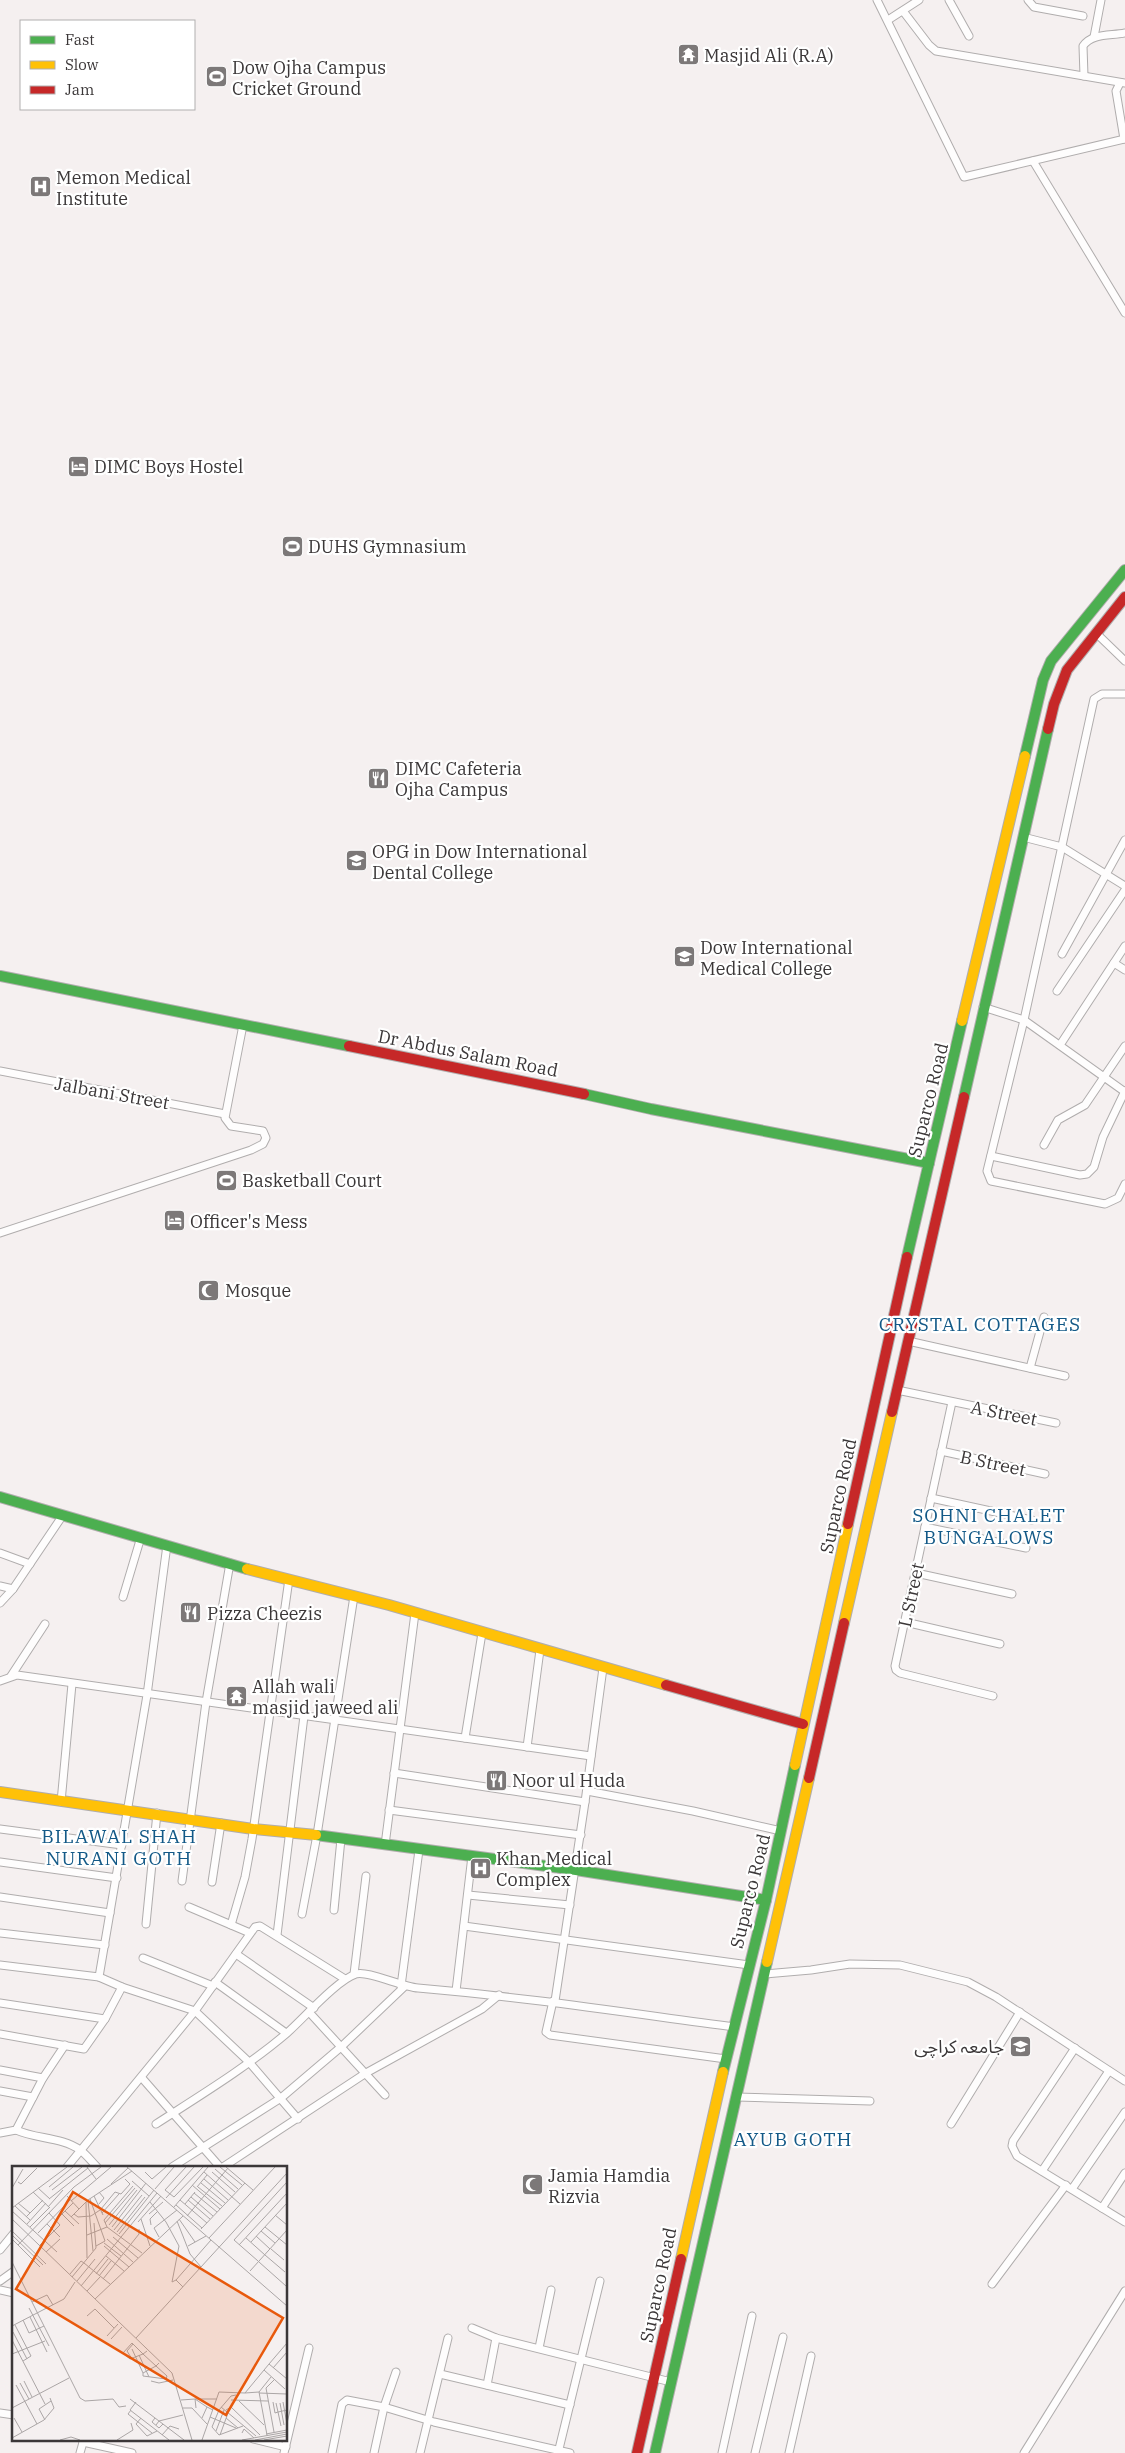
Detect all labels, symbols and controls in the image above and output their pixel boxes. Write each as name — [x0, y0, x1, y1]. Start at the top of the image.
legend — [20, 20, 195, 110]
text: Fast — [65, 30, 95, 49]
temple icon: Masjid Ali (R.A) — [676, 43, 700, 67]
place label: Masjid Ali (R.A) — [704, 44, 834, 67]
text: Slow — [65, 55, 99, 74]
place label: Dow Ojha Campus Cricket Ground — [232, 56, 386, 100]
sports icon: Dow Ojha Campus Cricket Ground — [204, 65, 228, 89]
text: Jam — [65, 80, 94, 99]
place label: Memon Medical Institute — [56, 166, 191, 210]
hospital icon: Memon Medical Institute — [28, 175, 52, 199]
hotel icon: DIMC Boys Hostel — [66, 454, 90, 478]
place label: DIMC Boys Hostel — [94, 455, 243, 478]
sports icon: DUHS Gymnasium — [280, 534, 304, 558]
place label: DUHS Gymnasium — [308, 535, 467, 558]
place label: DIMC Cafeteria Ojha Campus — [395, 757, 522, 801]
restaurant icon: DIMC Cafeteria Ojha Campus — [367, 766, 391, 790]
place label: OPG in Dow International Dental College — [372, 840, 587, 884]
school or university icon: OPG in Dow International Dental College — [344, 849, 368, 873]
place label: Dow International Medical College — [700, 936, 853, 980]
school or university icon: Dow International Medical College — [672, 945, 696, 969]
street label: Dr Abdus Salam Road — [376, 1024, 560, 1082]
street label: Suparco Road — [903, 1040, 953, 1160]
street label: Jalbani Street — [53, 1072, 171, 1114]
sports icon: Basketball Court — [214, 1168, 238, 1192]
place label: Basketball Court — [242, 1169, 382, 1192]
hotel icon: Officer's Mess — [162, 1209, 186, 1233]
place label: Officer's Mess — [190, 1210, 308, 1233]
mosque icon: Mosque — [197, 1278, 221, 1302]
place label: Mosque — [225, 1279, 291, 1302]
district label: CRYSTAL COTTAGES — [879, 1312, 1081, 1336]
street label: A Street — [969, 1395, 1039, 1431]
street label: Suparco Road — [815, 1436, 861, 1556]
street label: B Street — [958, 1445, 1028, 1481]
district label: SOHNI CHALET BUNGALOWS — [912, 1503, 1066, 1549]
street label: L Street — [893, 1561, 929, 1629]
restaurant icon: Pizza Cheezis — [179, 1601, 203, 1625]
place label: Pizza Cheezis — [207, 1602, 322, 1625]
place label: Allah wali masjid jaweed ali — [252, 1675, 399, 1719]
temple icon: Allah wali masjid jaweed ali — [224, 1684, 248, 1708]
restaurant icon: Noor ul Huda — [484, 1768, 508, 1792]
place label: Noor ul Huda — [512, 1769, 626, 1792]
district label: BILAWAL SHAH NURANI GOTH — [41, 1824, 197, 1870]
street label: Suparco Road — [725, 1831, 775, 1951]
place label: Khan Medical Complex — [496, 1847, 612, 1891]
hospital icon: Khan Medical Complex — [468, 1856, 492, 1880]
school or university icon: جامعہ کراچی — [1008, 2034, 1032, 2058]
place label: جامعہ کراچی — [914, 2035, 1004, 2058]
district label: AYUB GOTH — [733, 2127, 853, 2151]
place label: Jamia Hamdia Rizvia — [548, 2164, 671, 2208]
inset map — [12, 2166, 288, 2440]
mosque icon: Jamia Hamdia Rizvia — [520, 2173, 544, 2197]
street label: Suparco Road — [635, 2225, 681, 2345]

